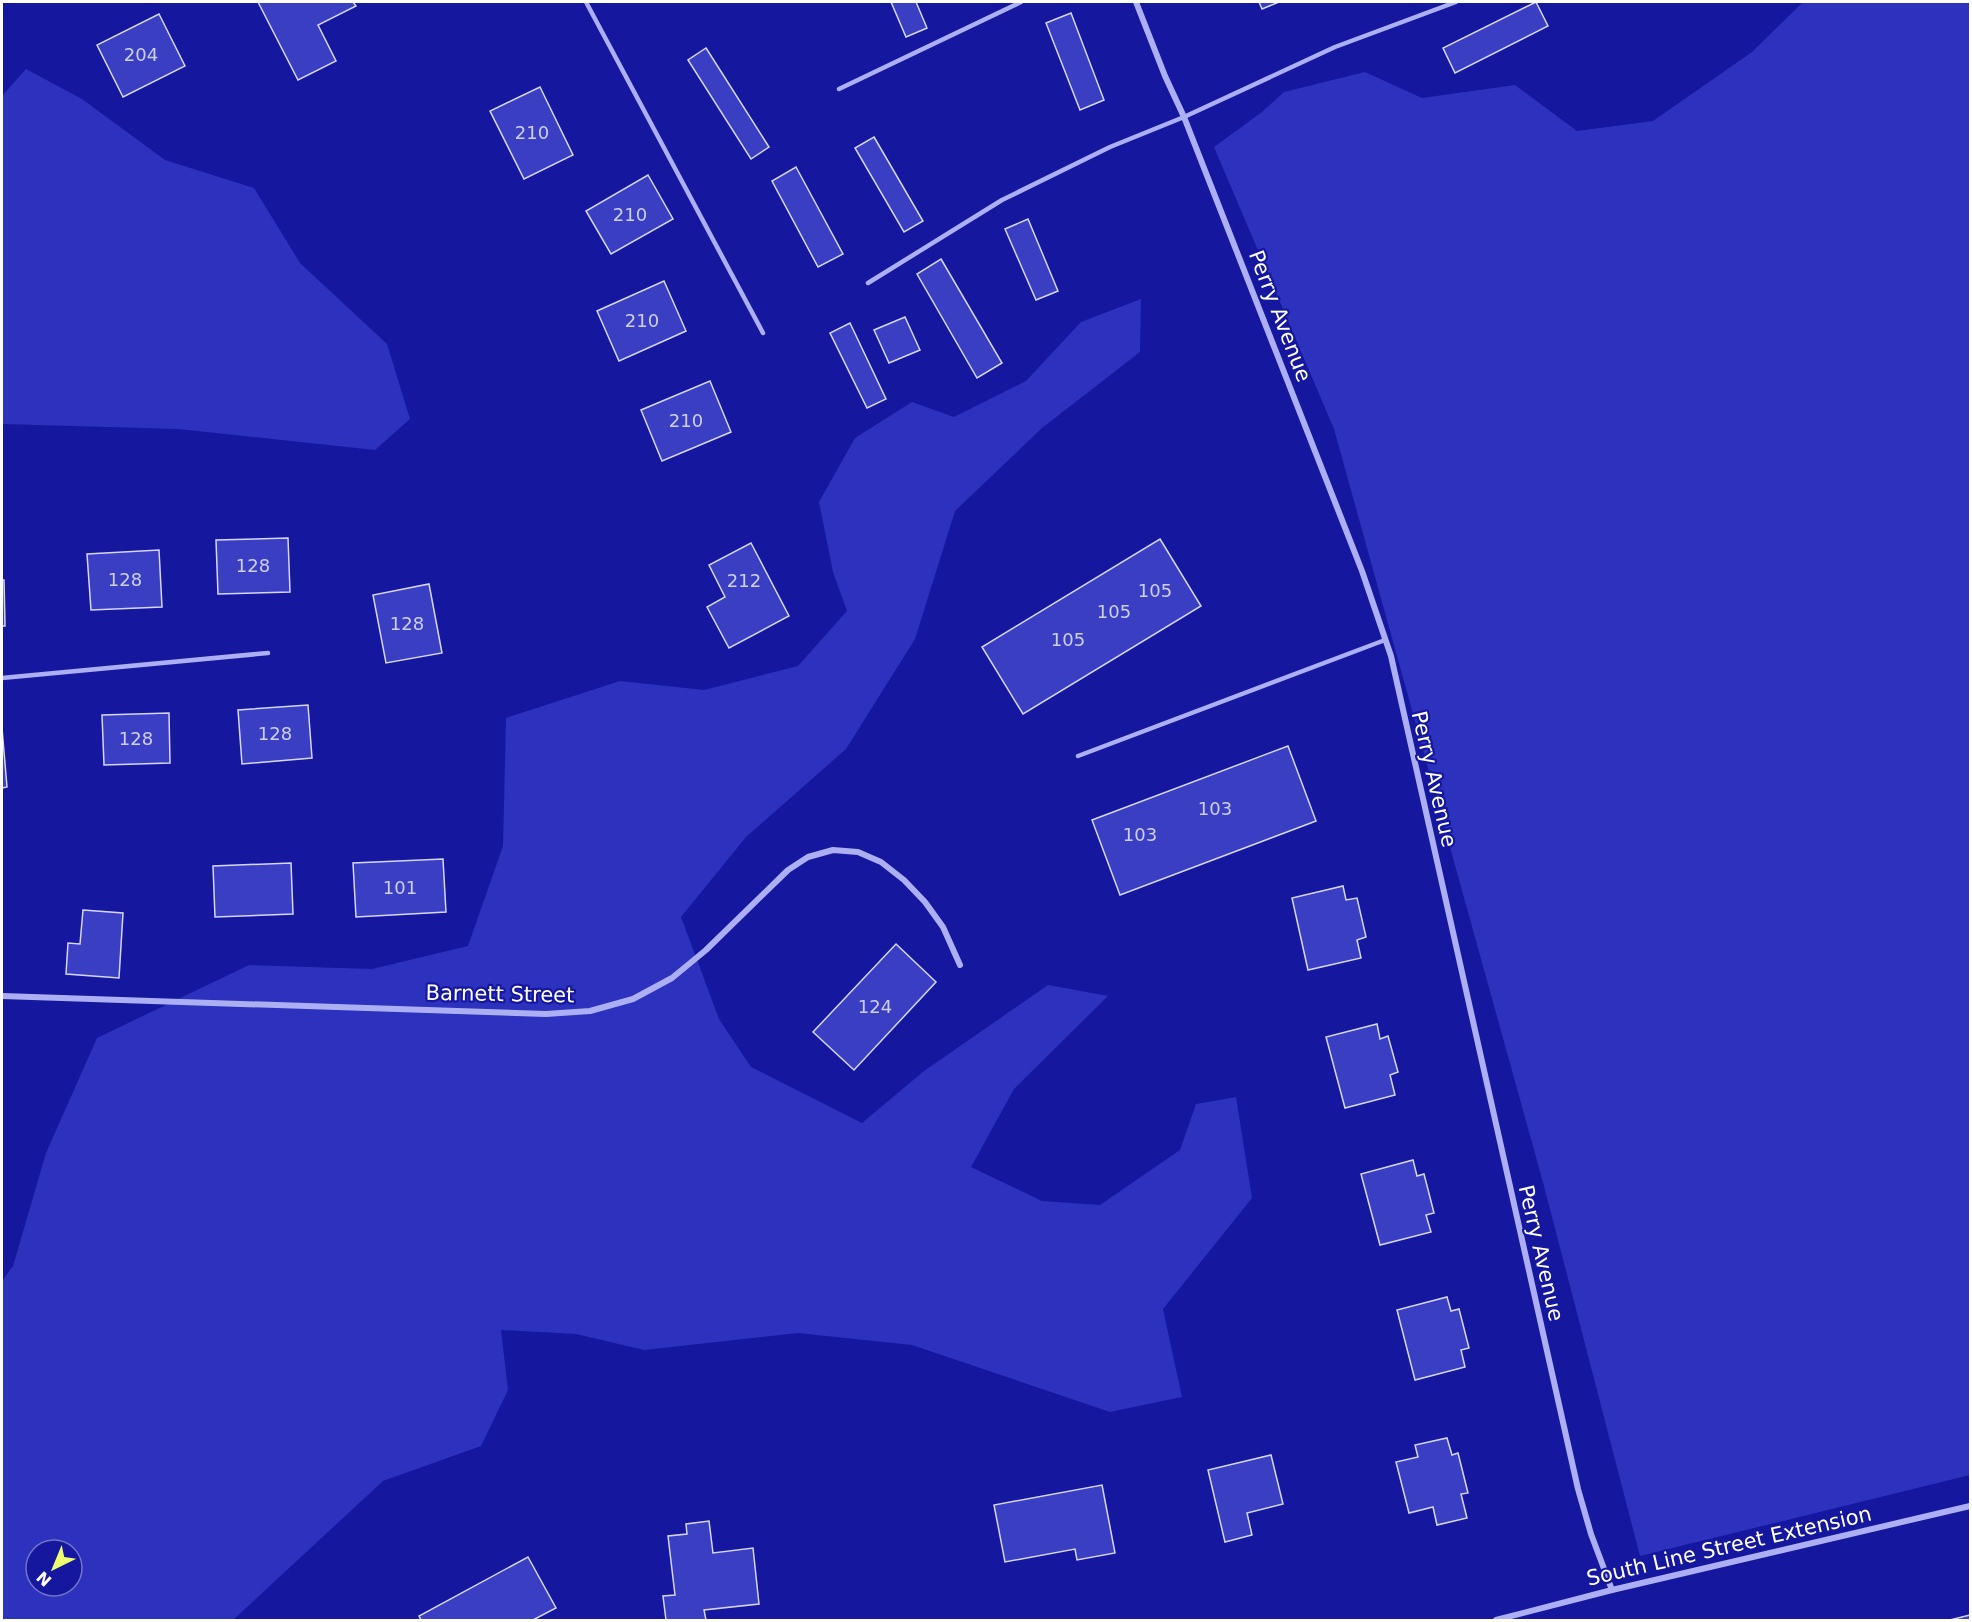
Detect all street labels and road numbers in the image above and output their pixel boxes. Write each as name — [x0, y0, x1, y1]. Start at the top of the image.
street label: Perry Avenue — [1244, 247, 1316, 385]
street label: Perry Avenue — [1407, 709, 1461, 849]
street label: Barnett Street — [425, 981, 575, 1007]
street label: Perry Avenue — [1514, 1183, 1568, 1323]
street label: South Line Street Extension — [1584, 1501, 1874, 1591]

